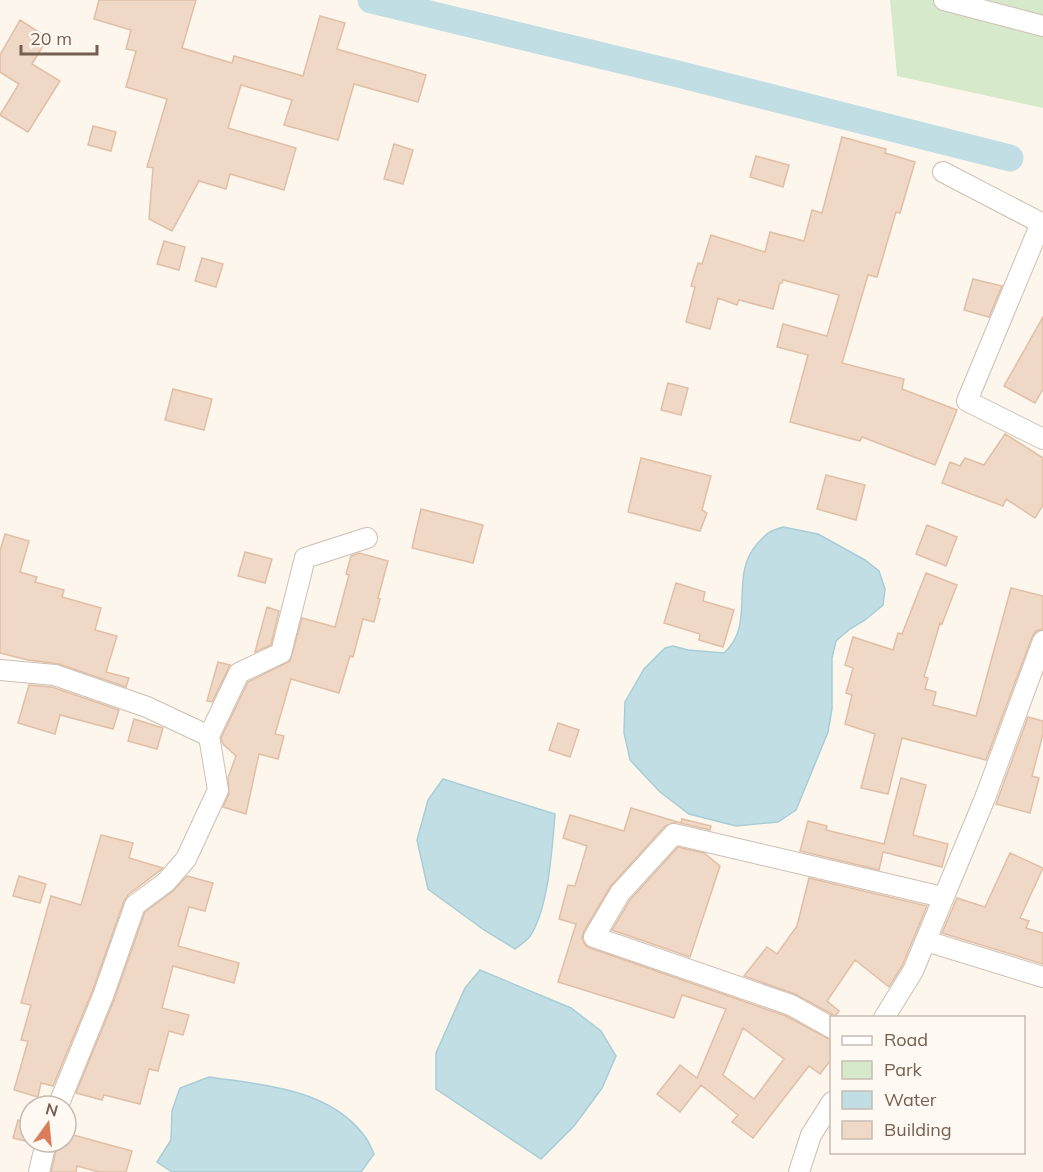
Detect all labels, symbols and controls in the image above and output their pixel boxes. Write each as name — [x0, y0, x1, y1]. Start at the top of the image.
scale bar — [21, 18, 98, 56]
text: 20 m — [30, 27, 72, 50]
legend — [830, 1016, 1025, 1154]
text: Road — [884, 1028, 928, 1051]
text: Park — [884, 1058, 923, 1081]
text: Water — [884, 1088, 937, 1111]
north arrow — [18, 1094, 78, 1154]
text: N — [43, 1098, 60, 1121]
text: Building — [884, 1118, 952, 1141]

